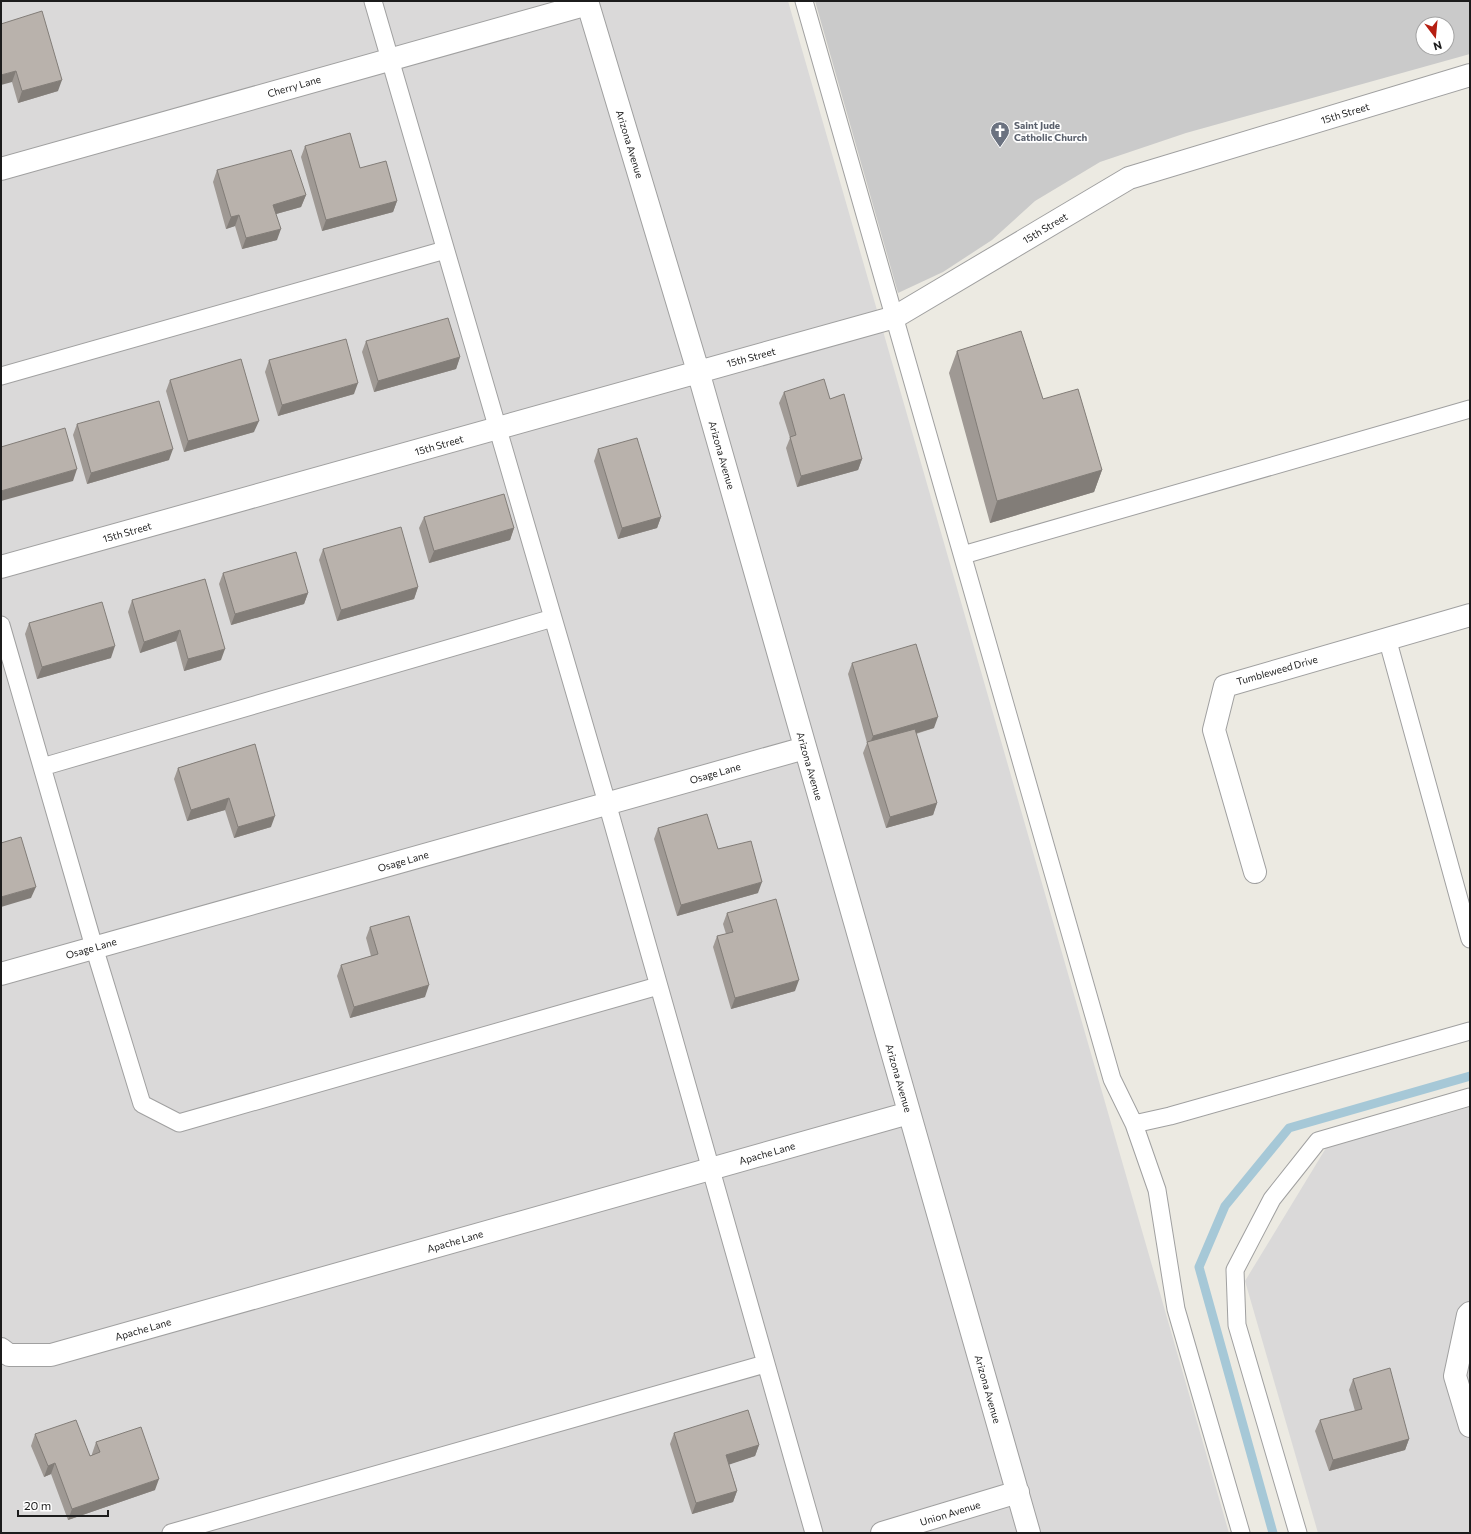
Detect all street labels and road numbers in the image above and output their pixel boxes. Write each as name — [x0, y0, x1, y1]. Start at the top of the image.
street label: Cherry Lane — [266, 73, 322, 99]
street label: 15th Street — [1319, 100, 1371, 126]
street label: Arizona Avenue — [614, 108, 646, 180]
street label: 15th Street — [1020, 210, 1070, 246]
street label: 15th Street — [725, 345, 777, 369]
street label: Arizona Avenue — [707, 419, 737, 491]
street label: 15th Street — [413, 432, 465, 458]
street label: 15th Street — [101, 519, 153, 545]
street label: Tumbleweed Drive — [1235, 653, 1319, 687]
street label: Arizona Avenue — [795, 730, 825, 802]
street label: Osage Lane — [688, 760, 742, 786]
street label: Osage Lane — [376, 848, 430, 874]
street label: Osage Lane — [64, 935, 118, 961]
street label: Arizona Avenue — [884, 1042, 914, 1114]
street label: Apache Lane — [738, 1139, 796, 1167]
street label: Apache Lane — [426, 1227, 484, 1255]
street label: Apache Lane — [114, 1315, 172, 1343]
street label: Arizona Avenue — [973, 1353, 1003, 1425]
street label: Union Avenue — [918, 1498, 982, 1528]

